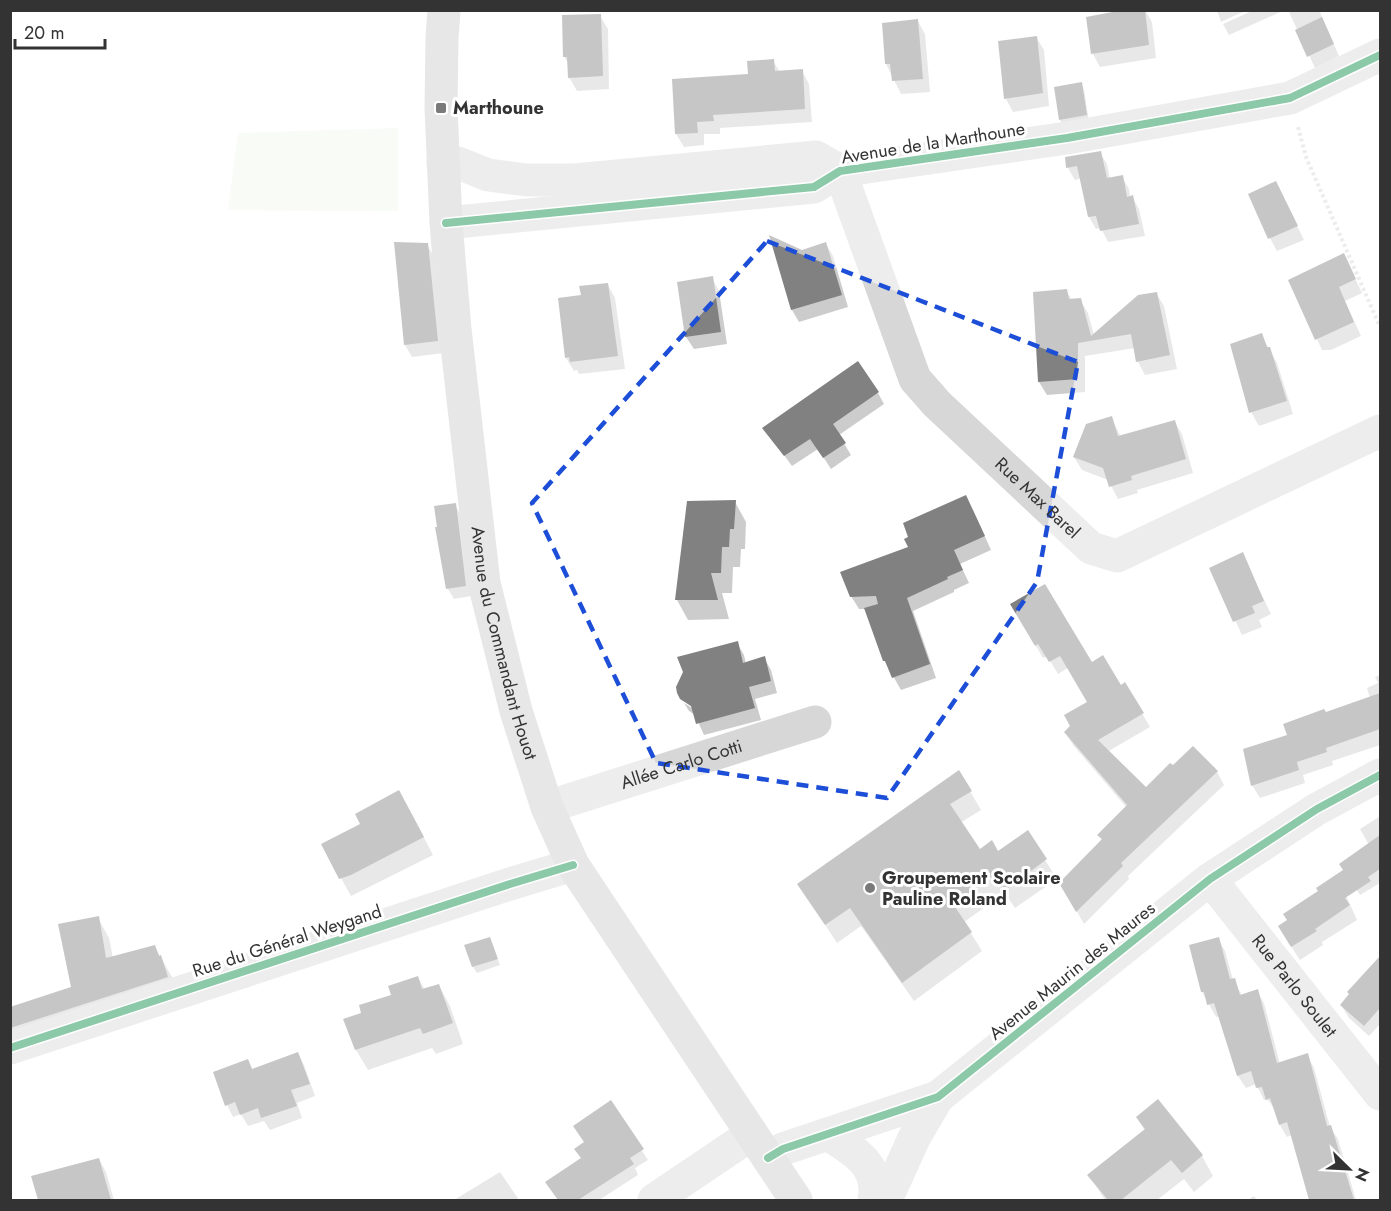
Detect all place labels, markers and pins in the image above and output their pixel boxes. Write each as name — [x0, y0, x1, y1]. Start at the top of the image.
place label: Marthoune — [453, 95, 544, 121]
marker: Marthoune — [434, 101, 448, 115]
place label: Groupement Scolaire Pauline Roland — [882, 865, 1060, 912]
marker: Groupement Scolaire Pauline Roland — [863, 881, 877, 895]

